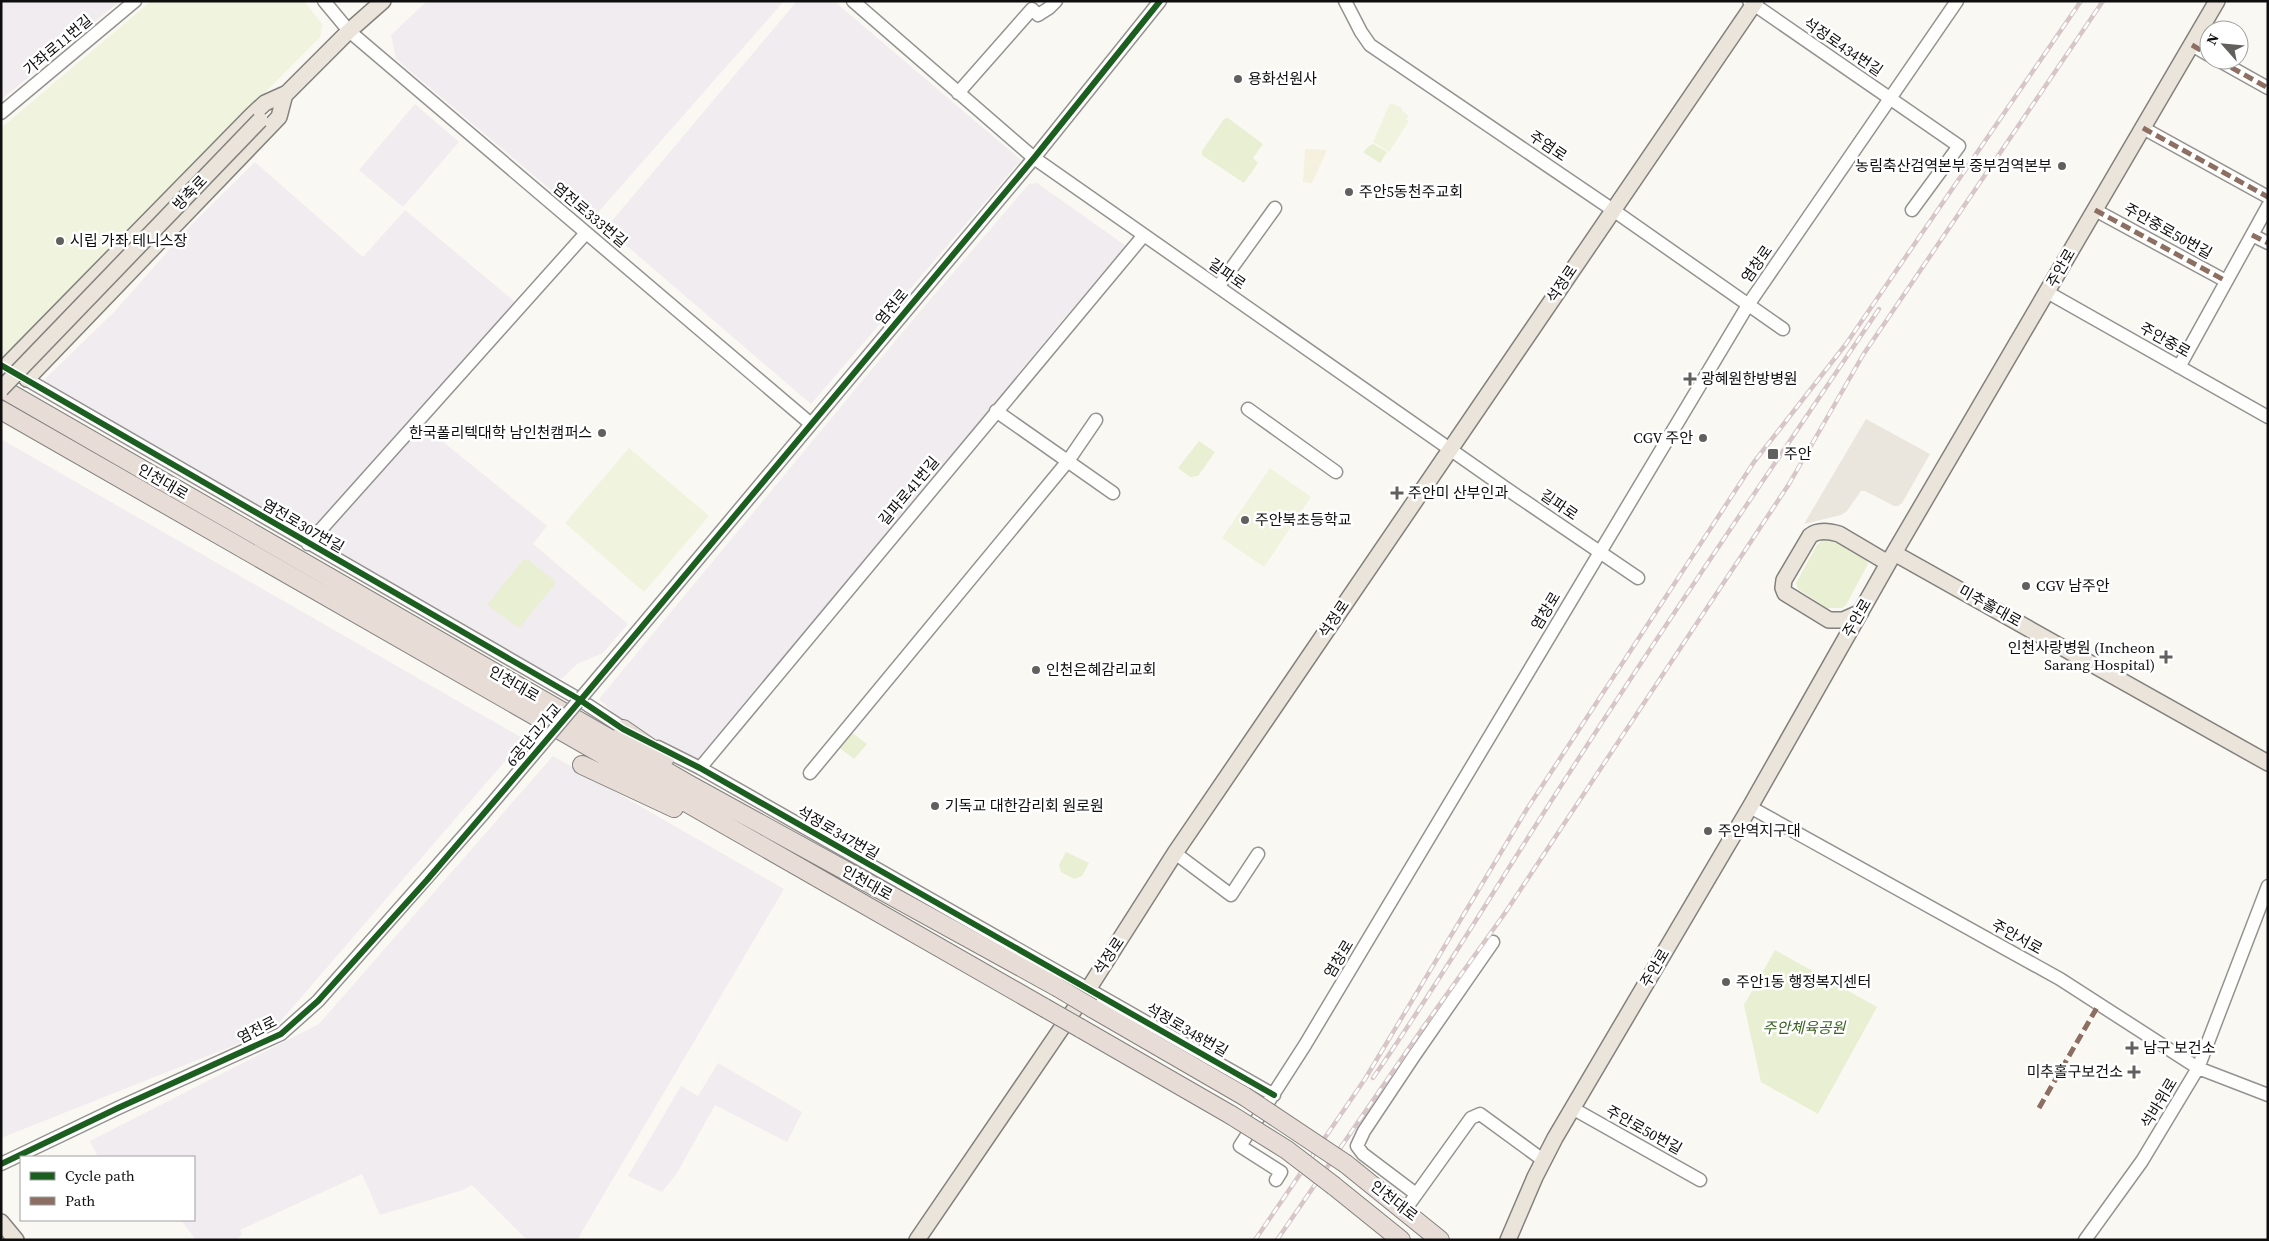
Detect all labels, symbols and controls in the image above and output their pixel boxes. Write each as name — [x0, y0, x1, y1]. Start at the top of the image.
street label: 가좌로11번길 — [19, 10, 97, 80]
street label: 석정로434번길 — [1799, 12, 1887, 81]
north arrow — [2199, 20, 2249, 70]
text: N — [2201, 30, 2224, 48]
place label: 용화선원사 — [1248, 68, 1317, 89]
marker: 용화선원사 — [1232, 73, 1244, 85]
street label: 주염로 — [1525, 125, 1571, 166]
place label: 농림축산검역본부 중부검역본부 — [1855, 155, 2052, 176]
marker: 농림축산검역본부 중부검역본부 — [2056, 160, 2068, 172]
street label: 방축로 — [168, 170, 212, 215]
street label: 염전로333번길 — [549, 177, 632, 252]
place label: 주안5동천주교회 — [1359, 181, 1463, 202]
marker: 주안5동천주교회 — [1343, 186, 1355, 198]
street label: 주안중로50번길 — [2120, 198, 2216, 263]
place label: 시립 가좌 테니스장 — [70, 230, 188, 251]
marker: 시립 가좌 테니스장 — [54, 235, 66, 247]
street label: 염창로 — [1736, 241, 1777, 287]
street label: 주안로 — [2041, 245, 2080, 291]
street label: 길파로 — [1204, 253, 1250, 294]
street label: 석정로 — [1541, 261, 1582, 307]
street label: 염전로 — [870, 284, 913, 329]
street label: 주안중로 — [2136, 317, 2194, 362]
place label: 광혜원한방병원 — [1701, 368, 1798, 389]
marker: 광혜원한방병원 — [1683, 372, 1697, 386]
place label: 한국폴리텍대학 남인천캠퍼스 — [409, 422, 592, 443]
marker: 한국폴리텍대학 남인천캠퍼스 — [596, 427, 608, 439]
place label: CGV 주안 — [1633, 427, 1693, 448]
marker: CGV 주안 — [1697, 432, 1709, 444]
place label: 주안 — [1784, 443, 1812, 464]
marker: 주안 — [1766, 447, 1780, 461]
street label: 길파로41번길 — [874, 452, 944, 530]
street label: 인천대로 — [134, 459, 192, 504]
place label: 주안미 산부인과 — [1408, 482, 1508, 503]
street label: 길파로 — [1536, 484, 1582, 525]
marker: 주안미 산부인과 — [1390, 486, 1404, 500]
street label: 염전로307번길 — [258, 494, 348, 558]
place label: 주안북초등학교 — [1255, 509, 1352, 530]
marker: 주안북초등학교 — [1239, 514, 1251, 526]
place label: CGV 남주안 — [2036, 575, 2110, 596]
street label: 미추홀대로 — [1955, 580, 2026, 631]
marker: CGV 남주안 — [2020, 580, 2032, 592]
street label: 염창로 — [1526, 588, 1565, 634]
street label: 주안로 — [1837, 595, 1876, 641]
street label: 석정로 — [1313, 596, 1354, 642]
place label: 인천사랑병원 (Incheon Sarang Hospital) — [2008, 637, 2155, 675]
marker: 인천사랑병원 (Incheon Sarang Hospital) — [2159, 650, 2173, 664]
place label: 인천은혜감리교회 — [1046, 659, 1156, 680]
street label: 인천대로 — [485, 661, 543, 706]
marker: 인천은혜감리교회 — [1030, 664, 1042, 676]
street label: 6공단고가교 — [501, 699, 566, 771]
place label: 기독교 대한감리회 원로원 — [945, 795, 1104, 816]
marker: 기독교 대한감리회 원로원 — [929, 800, 941, 812]
street label: 석정로347번길 — [793, 801, 883, 865]
place label: 주안역지구대 — [1718, 820, 1801, 841]
marker: 주안역지구대 — [1702, 825, 1714, 837]
street label: 인천대로 — [838, 860, 896, 905]
street label: 주안서로 — [1988, 914, 2046, 959]
street label: 석정로 — [1088, 933, 1129, 979]
street label: 염창로 — [1319, 936, 1358, 982]
street label: 주안로 — [1635, 945, 1674, 991]
place label: 주안1동 행정복지센터 — [1736, 971, 1871, 992]
marker: 주안1동 행정복지센터 — [1720, 976, 1732, 988]
street label: 석정로348번길 — [1142, 998, 1232, 1062]
street label: 염전로 — [234, 1011, 280, 1048]
park label: 주안체육공원 — [1763, 1017, 1847, 1038]
place label: 남구 보건소 — [2143, 1037, 2216, 1058]
marker: 남구 보건소 — [2125, 1041, 2139, 1055]
place label: 미추홀구보건소 — [2026, 1061, 2123, 1082]
marker: 미추홀구보건소 — [2127, 1065, 2141, 1079]
street label: 석바위로 — [2135, 1074, 2182, 1132]
street label: 주안로50번길 — [1602, 1100, 1686, 1159]
legend — [20, 1156, 195, 1221]
text: Cycle path — [65, 1165, 135, 1186]
street label: 인천대로 — [1366, 1175, 1423, 1226]
text: Path — [65, 1190, 95, 1211]

